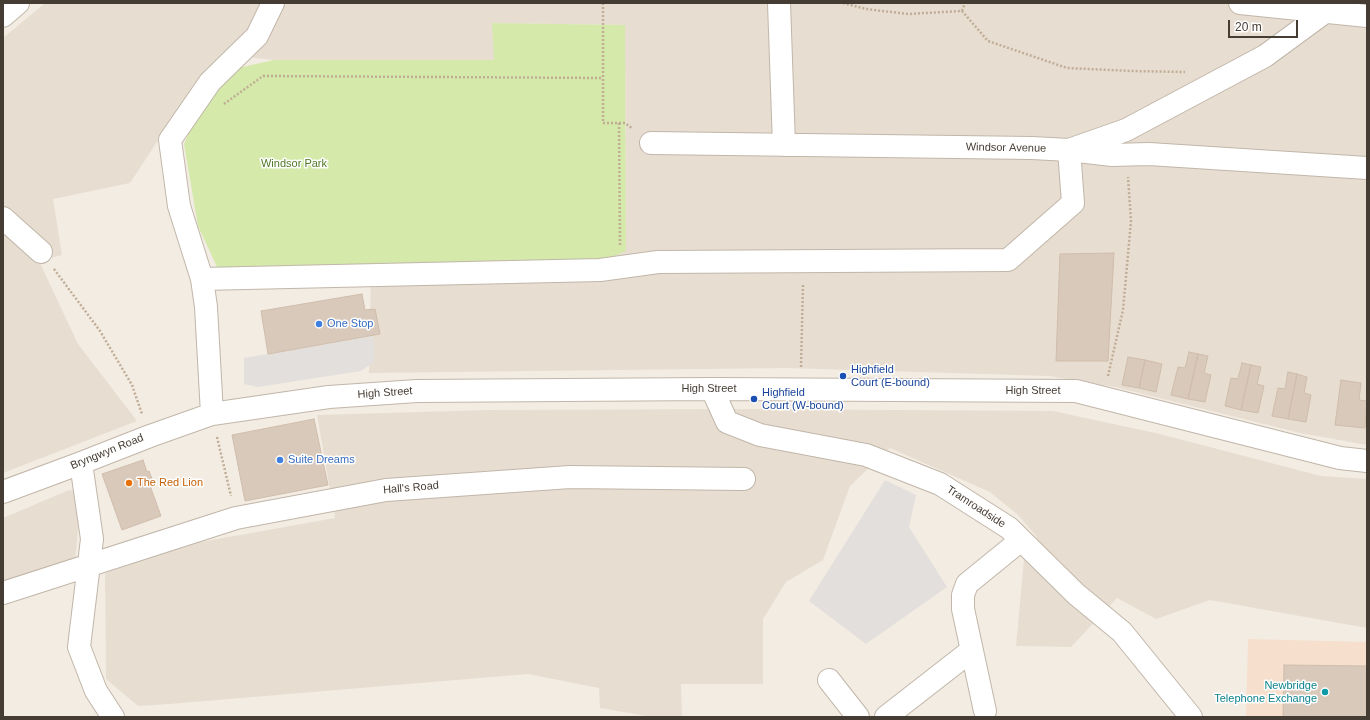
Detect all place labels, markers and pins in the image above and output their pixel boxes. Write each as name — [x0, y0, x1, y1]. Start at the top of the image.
place label: One Stop — [327, 317, 373, 331]
marker: One Stop — [314, 319, 324, 329]
place label: Highfield Court (E-bound) — [851, 363, 930, 389]
marker: Highfield Court (E-bound) — [838, 371, 848, 381]
place label: Highfield Court (W-bound) — [762, 386, 844, 412]
marker: Highfield Court (W-bound) — [749, 394, 759, 404]
place label: Suite Dreams — [288, 453, 355, 467]
marker: Suite Dreams — [275, 455, 285, 465]
place label: The Red Lion — [137, 476, 203, 490]
marker: The Red Lion — [124, 478, 134, 488]
place label: Newbridge Telephone Exchange — [1214, 679, 1317, 705]
marker: Newbridge Telephone Exchange — [1320, 687, 1330, 697]

